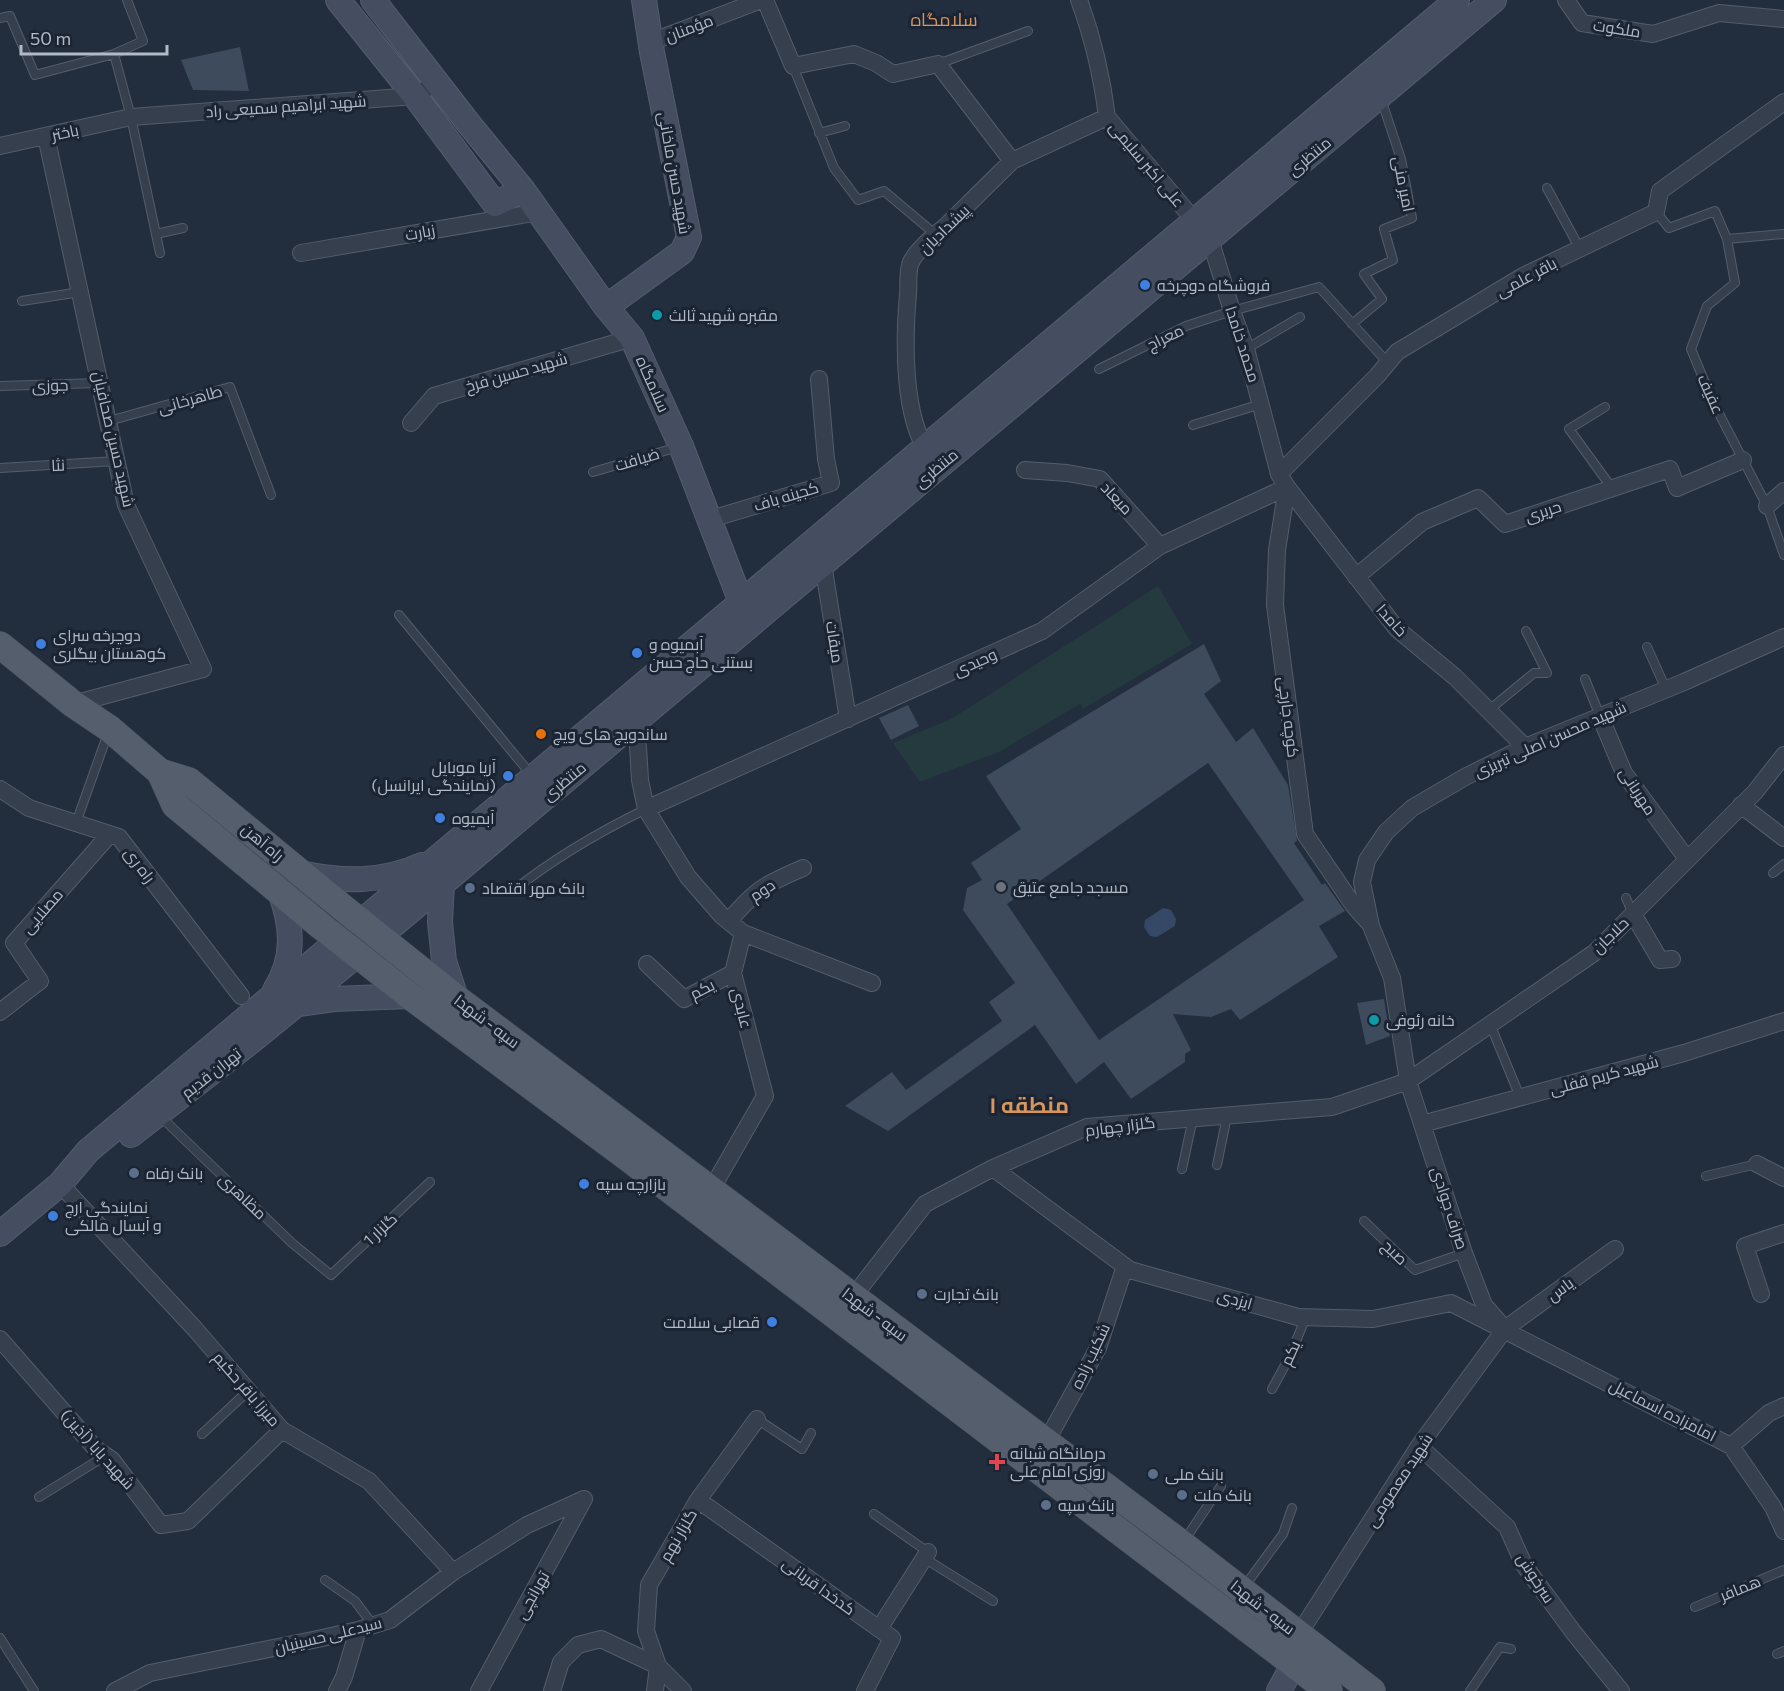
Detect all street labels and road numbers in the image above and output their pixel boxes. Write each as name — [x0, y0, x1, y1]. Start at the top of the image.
street label: مؤمنان — [662, 10, 716, 47]
street label: ملکوت — [1592, 14, 1642, 42]
street label: شهید ابراهیم سمیعی راد — [205, 90, 367, 124]
street label: شهید حسن ماخانی — [653, 110, 696, 236]
street label: علی اکبر سلیمی — [1104, 117, 1189, 212]
street label: باختر — [49, 119, 80, 145]
street label: منتظری — [1283, 132, 1336, 181]
street label: امیر منی — [1388, 154, 1419, 214]
street label: پیشدادیان — [914, 199, 976, 260]
street label: زیارت — [403, 220, 437, 244]
street label: باقر علمی — [1492, 253, 1560, 302]
street label: محمد خامدا — [1222, 303, 1265, 384]
street label: معراج — [1143, 319, 1188, 356]
street label: شهید حسین فرخ — [463, 348, 570, 398]
street label: سلامگاه — [633, 353, 674, 415]
street label: شهید حسین صحافیان — [88, 369, 139, 509]
street label: عفیف — [1693, 371, 1729, 417]
street label: جوزی — [31, 374, 69, 397]
street label: طاهرخانی — [155, 380, 225, 419]
street label: ضیافت — [612, 443, 662, 475]
street label: منتظری — [910, 444, 963, 493]
street label: نثا — [51, 455, 65, 474]
street label: کجینه باف — [751, 477, 821, 515]
street label: میعاد — [1097, 477, 1137, 519]
street label: حریری — [1522, 496, 1564, 527]
street label: خامدا — [1373, 600, 1412, 640]
street label: میقات — [822, 619, 848, 665]
street label: وحیدی — [950, 644, 1000, 681]
street label: کوچه جارچی — [1272, 675, 1304, 759]
street label: شهید محسن اصلی تبریزی — [1471, 696, 1630, 783]
street label: منتظری — [538, 757, 591, 806]
street label: مهربانی — [1614, 763, 1661, 819]
street label: راه آهن — [237, 819, 288, 866]
street label: راه ری — [119, 843, 160, 887]
street label: دوم — [745, 874, 780, 907]
street label: مصلایی — [17, 884, 68, 938]
street label: حلاجان — [1587, 913, 1633, 958]
street label: یکم — [686, 974, 719, 1005]
street label: عابدی — [726, 986, 757, 1031]
street label: سپه - شهدا — [450, 990, 524, 1053]
street label: تهران قدیم — [177, 1043, 247, 1104]
street label: شهید کریم قفلی — [1547, 1051, 1661, 1101]
street label: گلزار چهارم — [1084, 1112, 1156, 1142]
street label: صراف جوادی — [1426, 1164, 1473, 1252]
street label: مظاهری — [214, 1168, 271, 1224]
street label: گلزار 1 — [359, 1208, 401, 1250]
street label: صبح — [1377, 1235, 1412, 1270]
street label: یاس — [1543, 1272, 1579, 1306]
street label: سپه - شهدا — [838, 1283, 912, 1346]
street label: ایزدی — [1215, 1285, 1255, 1314]
street label: شکیب زاده — [1066, 1320, 1114, 1392]
street label: یکم — [1276, 1337, 1306, 1369]
street label: میرزا باقر حکیم — [208, 1348, 285, 1432]
street label: امامزاده اسماعیل — [1606, 1374, 1720, 1446]
street label: شهید بابا (آذین) — [56, 1405, 139, 1494]
street label: شهید معصومی — [1361, 1429, 1438, 1531]
street label: گلزار نهم — [655, 1505, 703, 1566]
street label: سرخوش — [1512, 1549, 1559, 1607]
street label: کدخدا قربانی — [778, 1553, 859, 1620]
street label: تهرانچی — [511, 1567, 555, 1624]
street label: همافر — [1715, 1571, 1764, 1606]
street label: سپه - شهدا — [1226, 1575, 1299, 1639]
street label: سیدعلی حسینیان — [272, 1612, 384, 1659]

